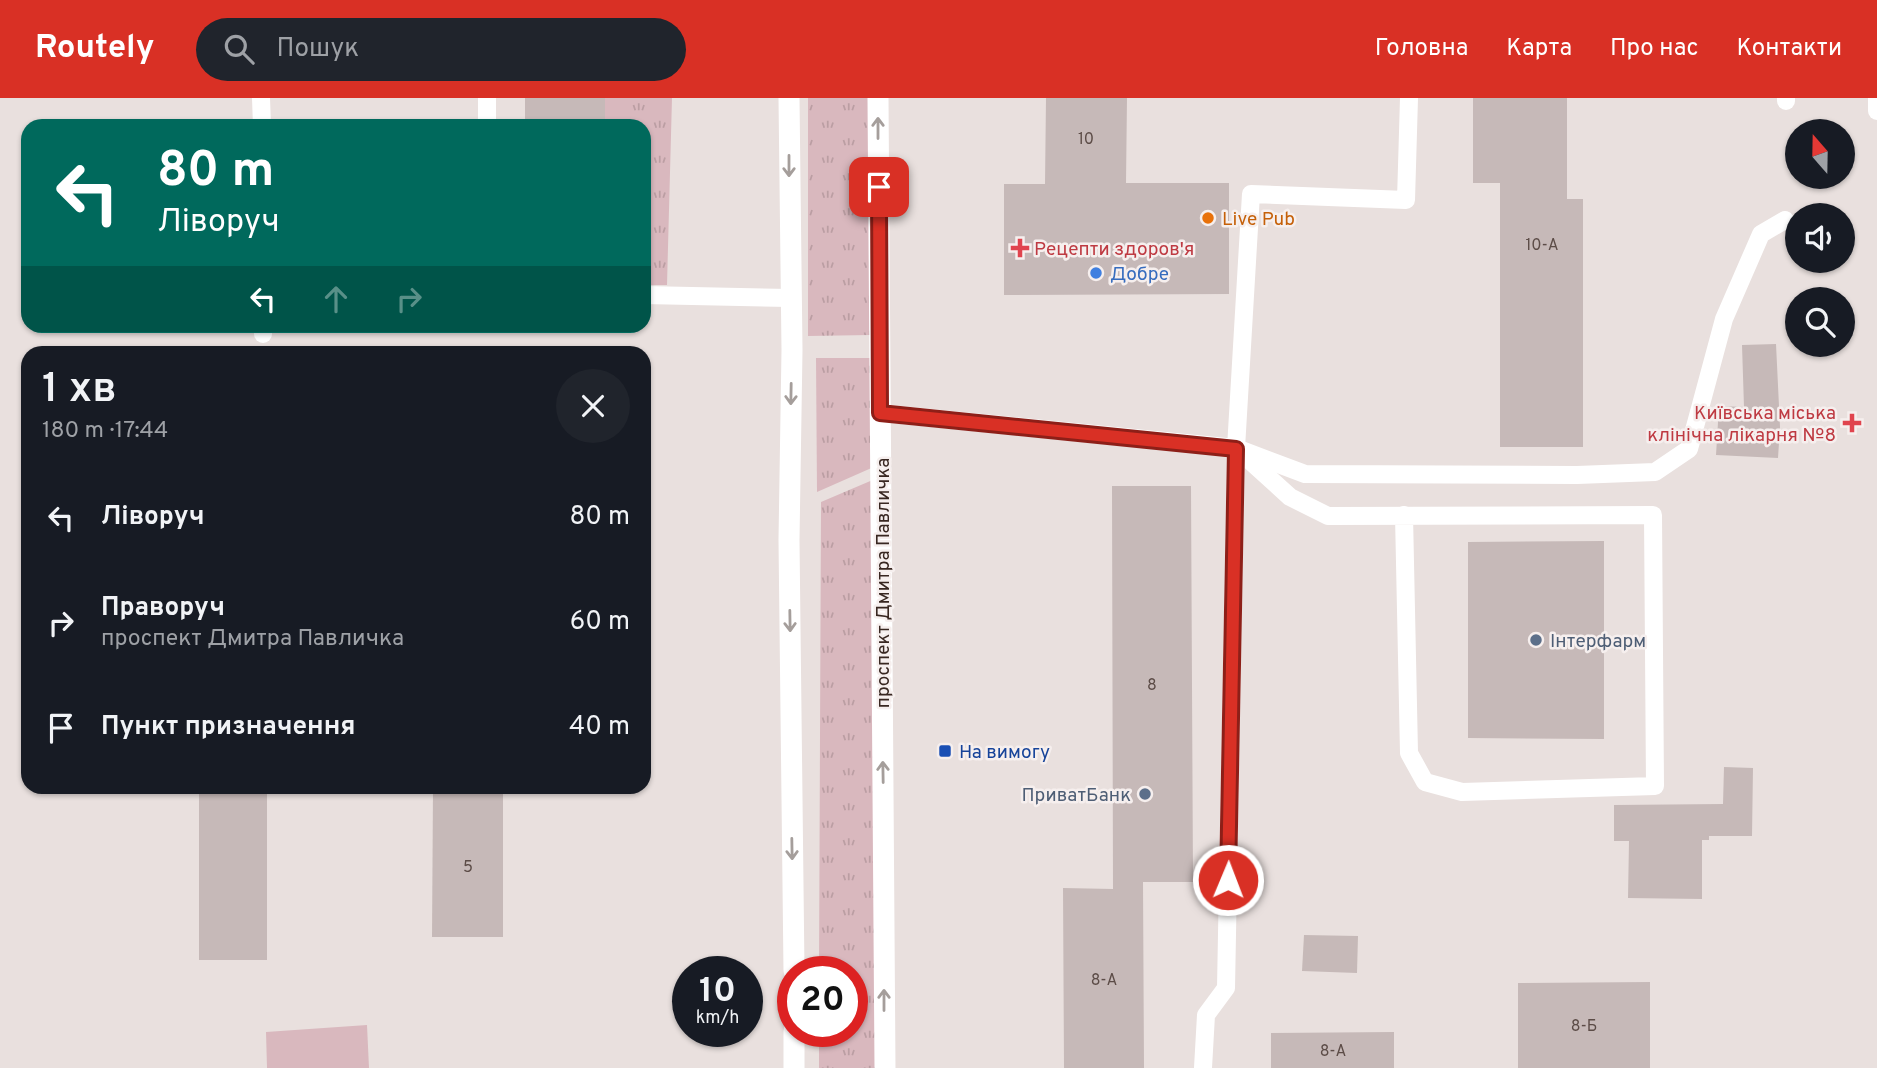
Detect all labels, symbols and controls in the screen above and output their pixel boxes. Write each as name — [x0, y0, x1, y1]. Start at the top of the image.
search box — [196, 18, 686, 81]
text: Routely — [35, 28, 154, 70]
icon: search — [220, 30, 258, 68]
text: Пошук — [276, 33, 359, 66]
text: Головна — [1375, 34, 1468, 64]
text: Карта — [1506, 34, 1572, 64]
text: Про нас — [1610, 34, 1698, 64]
text: Контакти — [1736, 34, 1842, 64]
one-way arrow — [871, 117, 885, 140]
north arrow — [1785, 119, 1855, 189]
map controls — [1785, 119, 1855, 357]
house number: 10 — [1078, 130, 1094, 150]
text: 80 m — [157, 142, 274, 204]
icon: left — [42, 147, 133, 238]
one-way arrow — [782, 154, 796, 177]
pin — [849, 157, 909, 217]
icon: arrive — [860, 168, 898, 206]
text: Ліворуч — [157, 203, 280, 243]
button: sound — [1785, 203, 1855, 273]
place label: Live Pub — [1222, 208, 1295, 232]
marker: Live Pub — [1200, 210, 1216, 226]
house number: 10-А — [1525, 236, 1559, 256]
place label: Рецепти здоров'я — [1034, 238, 1194, 262]
marker: Рецепти здоров'я — [1012, 240, 1028, 256]
place label: Добре — [1110, 263, 1169, 287]
marker: Добре — [1088, 265, 1104, 281]
icon: left — [244, 280, 282, 318]
icon: ahead — [317, 280, 355, 318]
icon: right — [390, 280, 428, 318]
button: search — [1785, 287, 1855, 357]
text: 1 хв — [42, 364, 117, 417]
button: close — [556, 369, 630, 443]
one-way arrow — [784, 382, 798, 405]
place label: Київська міська клінічна лікарня №8 — [1647, 402, 1836, 448]
marker: Київська міська клінічна лікарня №8 — [1842, 413, 1862, 433]
text: 180 m · 17:44 — [42, 417, 168, 446]
street label: проспект Дмитра Павличка — [872, 458, 896, 708]
icon: left — [42, 499, 80, 537]
text: Ліворуч — [101, 501, 204, 534]
text: 80 m — [570, 501, 630, 534]
text: Праворуч — [101, 592, 225, 625]
icon: right — [42, 604, 80, 642]
text: 60 m — [570, 606, 630, 639]
one-way arrow — [783, 609, 797, 632]
text: проспект Дмитра Павличка — [101, 625, 404, 654]
place label: Інтерфарм — [1550, 630, 1646, 654]
marker: Інтерфарм — [1528, 632, 1544, 648]
house number: 8 — [1147, 676, 1157, 696]
icon: arrive — [42, 709, 80, 747]
text: Пункт призначення — [101, 711, 355, 744]
text: 40 m — [569, 711, 630, 744]
place label: На вимогу — [959, 741, 1050, 765]
marker: На вимогу — [937, 743, 953, 759]
one-way arrow — [876, 761, 890, 784]
place label: ПриватБанк — [1022, 784, 1131, 808]
marker: ПриватБанк — [1137, 786, 1153, 802]
one-way arrow — [786, 837, 799, 860]
position arrow — [1191, 843, 1265, 917]
house number: 5 — [463, 858, 473, 878]
speed limit sign: 20 — [777, 956, 868, 1047]
text: 10 — [699, 970, 736, 1014]
house number: 8-А — [1091, 971, 1117, 991]
one-way arrow — [877, 989, 891, 1012]
text: km/h — [696, 1007, 739, 1030]
house number: 8-Б — [1571, 1017, 1597, 1037]
house number: 8-А — [1320, 1042, 1346, 1062]

